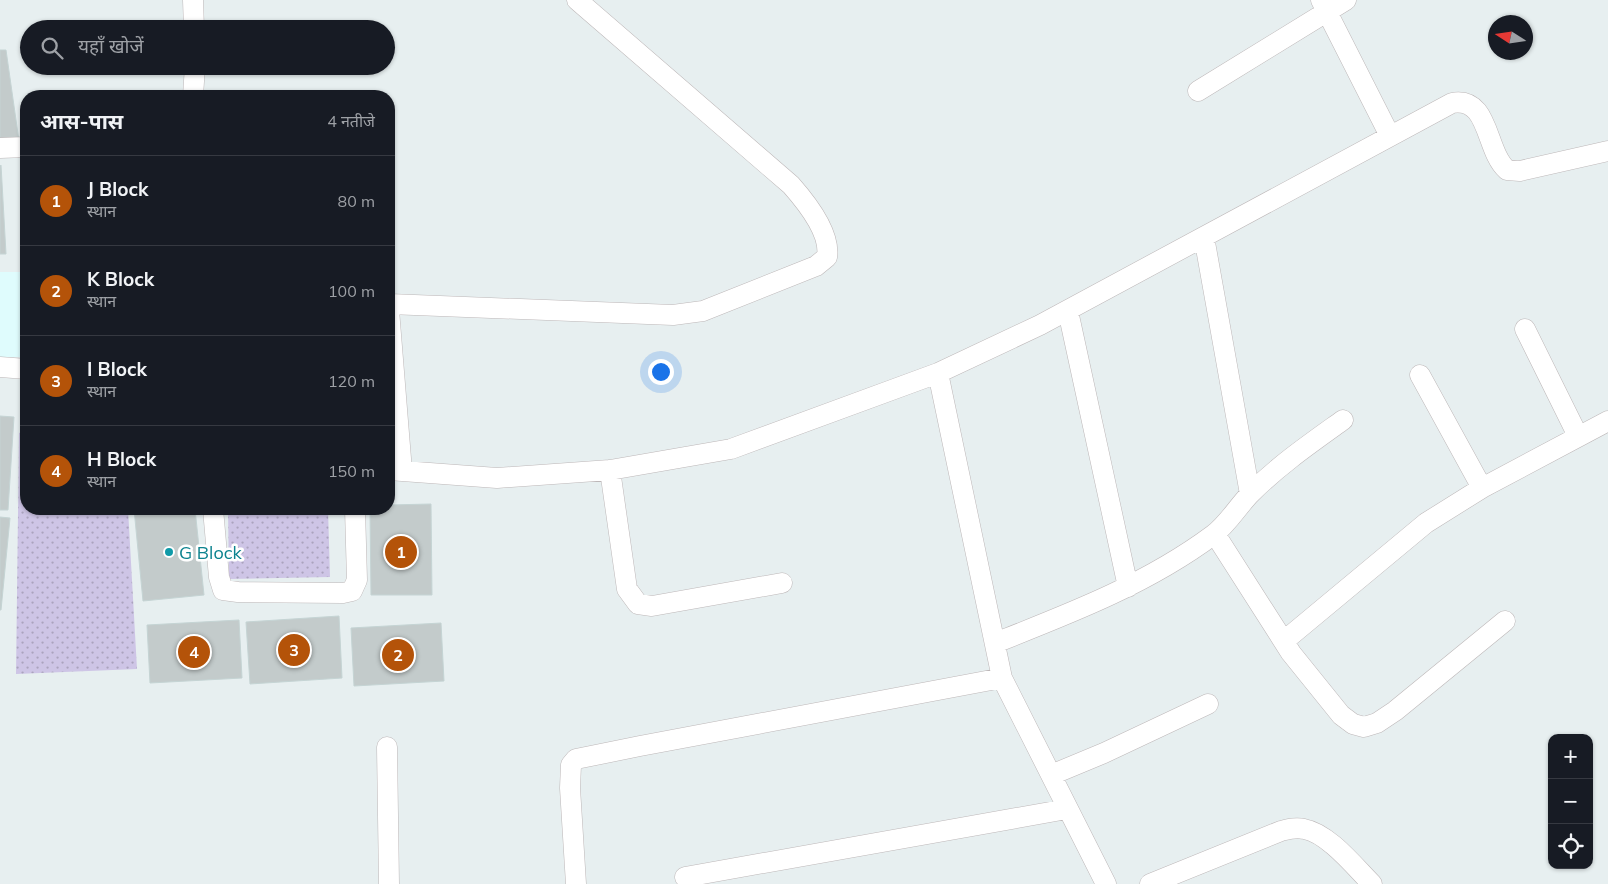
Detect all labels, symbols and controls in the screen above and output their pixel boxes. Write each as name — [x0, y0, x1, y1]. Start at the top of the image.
north arrow — [1488, 15, 1533, 60]
search box — [20, 20, 395, 75]
icon: search — [38, 34, 66, 62]
text: यहाँ खोजें — [78, 34, 144, 58]
text: आस-पास — [40, 108, 123, 134]
text: 4 नतीजे — [327, 111, 375, 131]
text: J Block — [87, 177, 148, 201]
text: 1 — [51, 191, 61, 211]
text: 80 m — [338, 191, 375, 211]
text: स्थान — [87, 201, 116, 221]
text: K Block — [87, 267, 154, 291]
text: 2 — [51, 281, 61, 301]
text: 100 m — [328, 281, 375, 301]
text: स्थान — [87, 291, 116, 311]
text: I Block — [87, 357, 147, 381]
your location — [648, 359, 674, 385]
text: 3 — [51, 371, 61, 391]
text: 120 m — [328, 371, 375, 391]
text: स्थान — [87, 381, 116, 401]
text: H Block — [87, 447, 156, 471]
text: 4 — [51, 461, 61, 481]
text: 150 m — [328, 461, 375, 481]
text: स्थान — [87, 471, 116, 491]
pin: 1 — [385, 533, 417, 571]
place label: G Block — [179, 541, 243, 564]
marker: G Block — [163, 546, 175, 558]
pin: 3 — [278, 631, 310, 669]
pin: 4 — [178, 633, 210, 671]
pin: 2 — [382, 636, 414, 674]
map controls — [1548, 734, 1593, 869]
button: + — [1548, 734, 1593, 779]
button: − — [1548, 779, 1593, 824]
button: locate — [1548, 824, 1593, 869]

